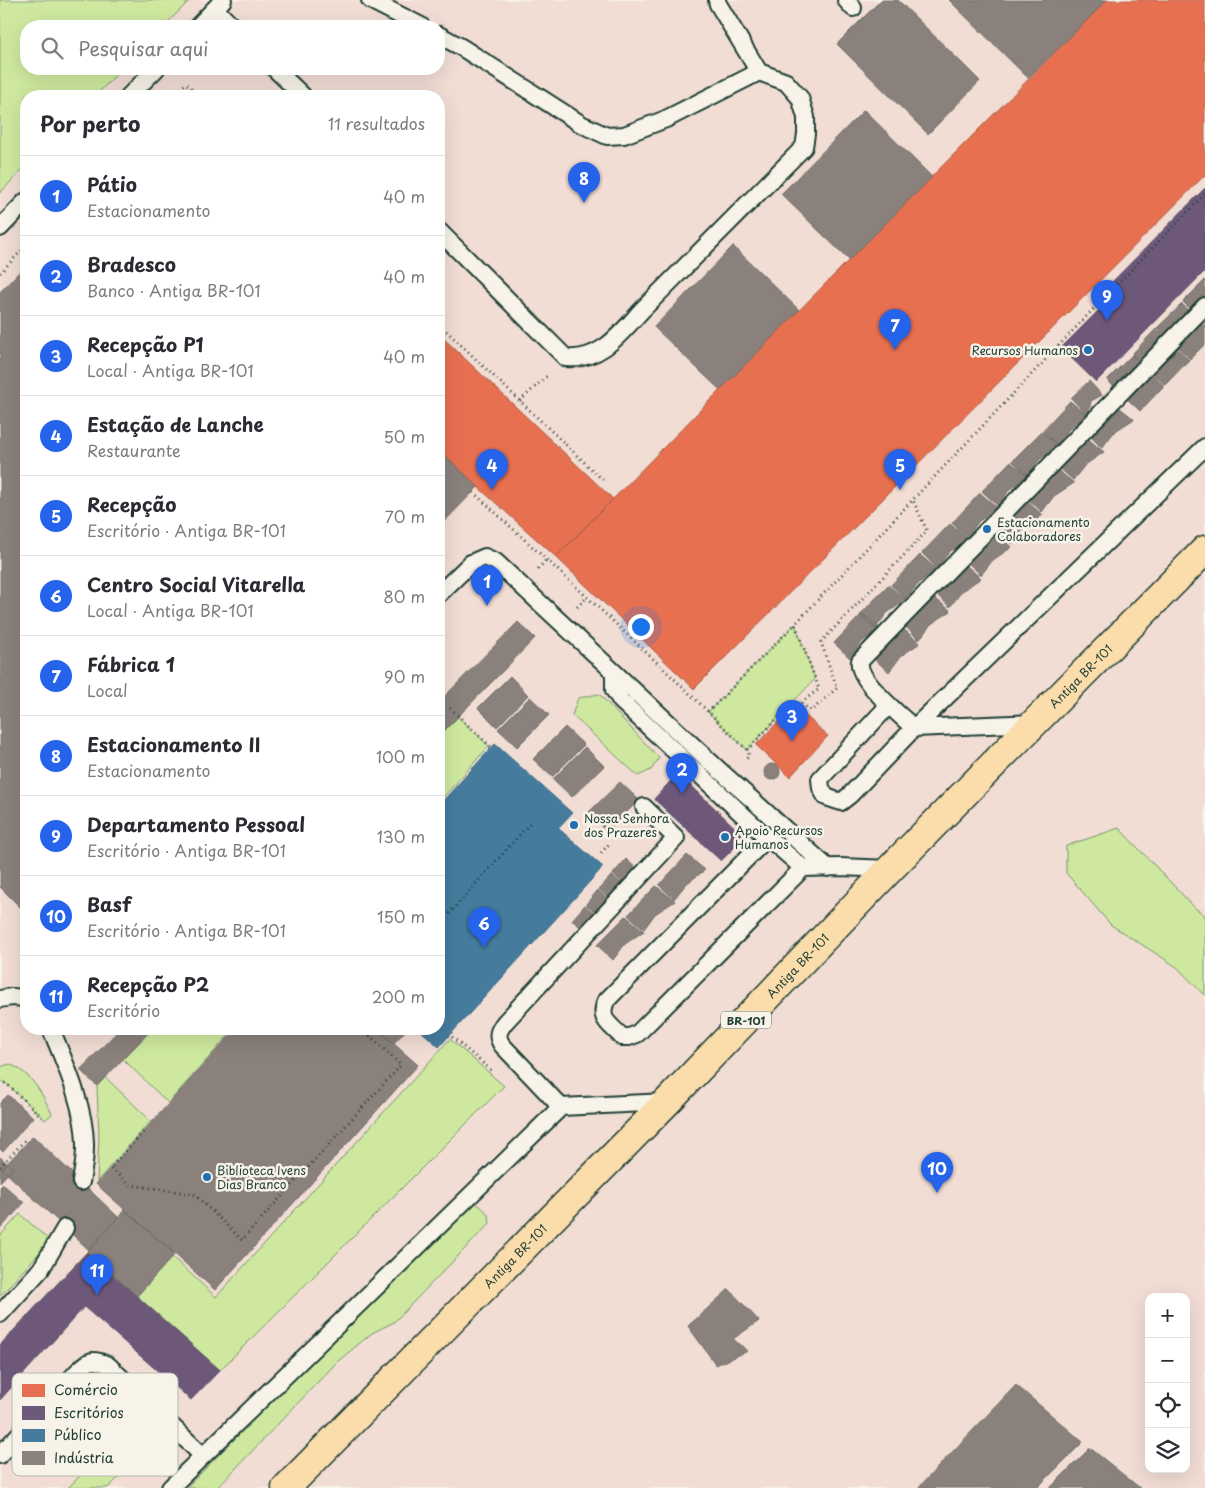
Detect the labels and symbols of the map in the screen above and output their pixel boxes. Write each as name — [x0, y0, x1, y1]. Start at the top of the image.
pin: 8 — [568, 162, 600, 203]
pin: 9 — [1091, 280, 1123, 321]
pin: 7 — [879, 309, 911, 350]
place label: Recursos Humanos — [971, 341, 1079, 359]
marker: Recursos Humanos — [1082, 344, 1094, 356]
pin: 4 — [476, 449, 508, 490]
pin: 5 — [884, 449, 916, 490]
place label: Estacionamento Colaboradores — [997, 513, 1090, 545]
marker: Estacionamento Colaboradores — [981, 523, 993, 535]
pin: 1 — [471, 565, 503, 606]
your location — [628, 614, 654, 640]
street label: Antiga BR-101 — [1045, 640, 1116, 712]
pin: 3 — [776, 700, 808, 741]
pin: 2 — [666, 753, 698, 794]
place label: Nossa Senhora dos Prazeres — [584, 809, 670, 841]
marker: Nossa Senhora dos Prazeres — [568, 819, 580, 831]
place label: Apoio Recursos Humanos — [735, 821, 823, 853]
marker: Apoio Recursos Humanos — [719, 831, 731, 843]
pin: 6 — [468, 907, 500, 948]
street label: Antiga BR-101 — [762, 929, 833, 1002]
road number: BR-101 — [721, 1012, 771, 1028]
pin: 10 — [921, 1152, 953, 1193]
place label: Biblioteca Ivens Dias Branco — [217, 1161, 306, 1193]
marker: Biblioteca Ivens Dias Branco — [201, 1171, 213, 1183]
street label: Antiga BR-101 — [479, 1220, 551, 1292]
pin: 11 — [81, 1254, 113, 1295]
legend — [12, 1373, 178, 1476]
text: Comércio — [54, 1379, 118, 1400]
text: Escritórios — [54, 1402, 124, 1423]
text: Público — [54, 1424, 102, 1445]
text: Indústria — [54, 1447, 114, 1468]

